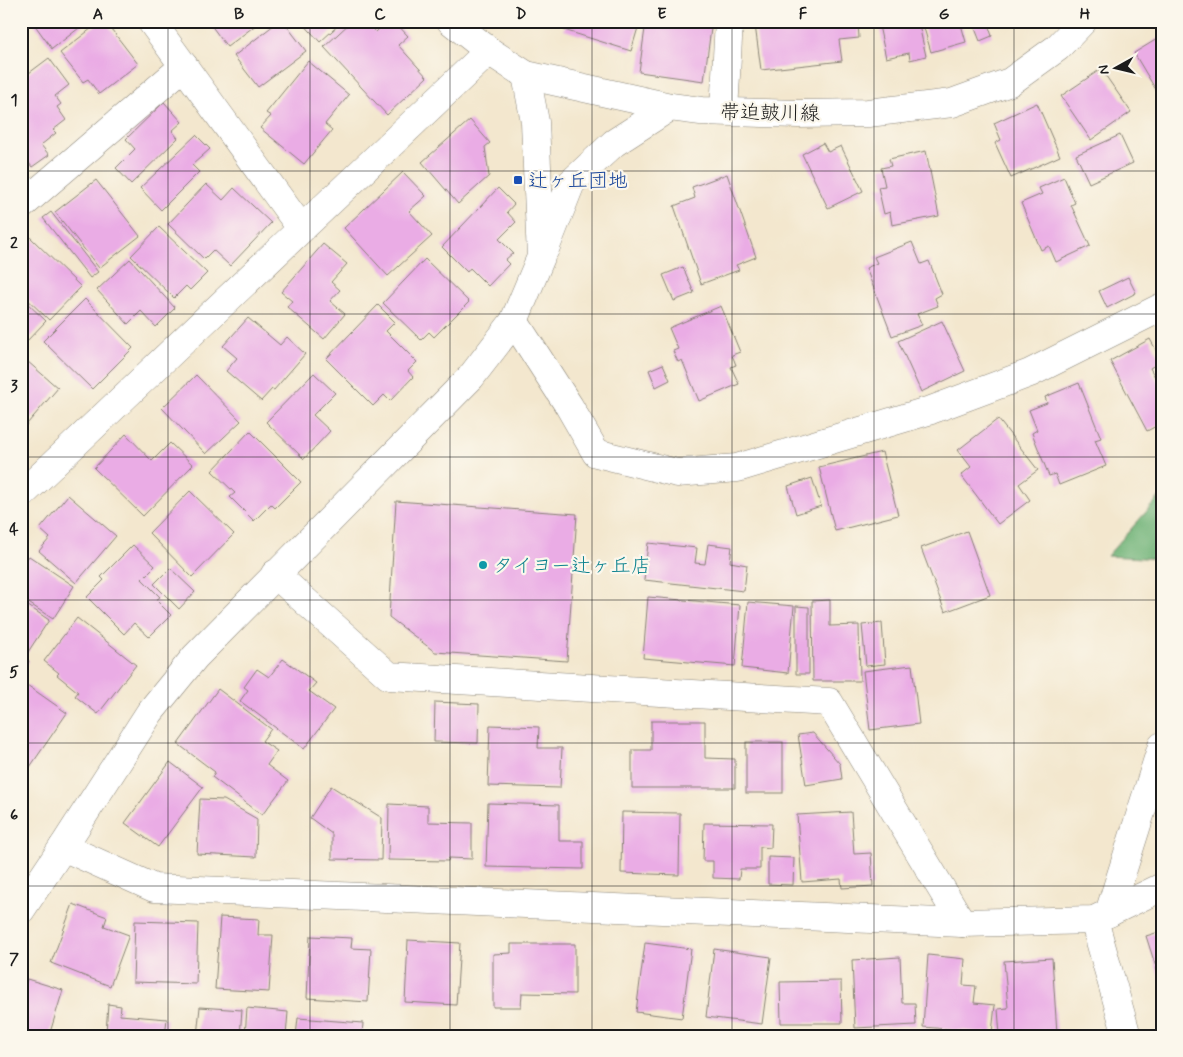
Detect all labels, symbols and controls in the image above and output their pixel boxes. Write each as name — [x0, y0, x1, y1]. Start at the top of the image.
text: A — [93, 4, 103, 25]
text: B — [234, 4, 244, 25]
text: C — [374, 4, 386, 25]
text: D — [515, 4, 527, 25]
text: E — [657, 4, 667, 25]
text: F — [799, 4, 808, 25]
text: G — [939, 4, 950, 25]
text: H — [1080, 4, 1091, 25]
north arrow — [1090, 42, 1140, 92]
text: N — [1095, 64, 1114, 76]
text: 1 — [10, 90, 18, 111]
street label: 帯迫皷川線 — [720, 99, 820, 128]
place label: 辻ヶ丘団地 — [528, 168, 628, 195]
marker: 辻ヶ丘団地 — [512, 174, 524, 186]
text: 2 — [10, 233, 18, 254]
text: 3 — [10, 376, 18, 397]
text: 4 — [9, 519, 19, 540]
place label: タイヨー辻ヶ丘店 — [493, 553, 651, 580]
marker: タイヨー辻ヶ丘店 — [477, 559, 489, 571]
text: 5 — [9, 662, 19, 683]
text: 6 — [10, 805, 18, 826]
text: 7 — [9, 949, 19, 970]

